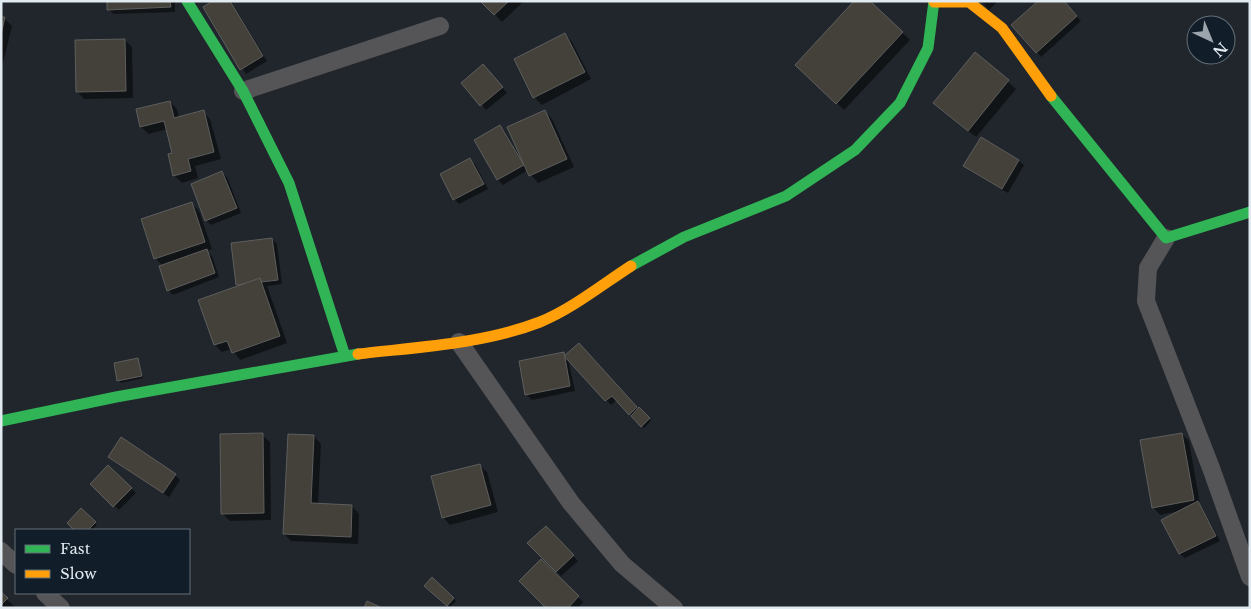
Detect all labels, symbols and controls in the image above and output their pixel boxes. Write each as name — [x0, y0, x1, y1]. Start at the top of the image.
north arrow — [1186, 15, 1236, 65]
text: N — [1209, 38, 1231, 60]
legend — [15, 529, 190, 594]
text: Fast — [60, 539, 91, 558]
text: Slow — [60, 564, 97, 583]

